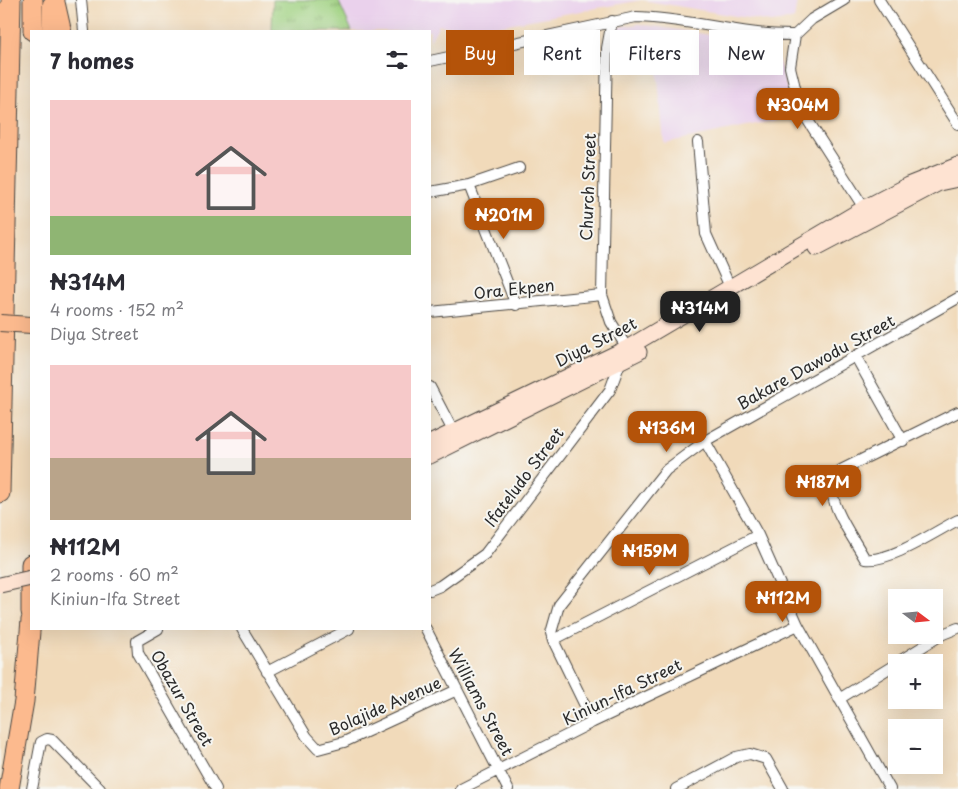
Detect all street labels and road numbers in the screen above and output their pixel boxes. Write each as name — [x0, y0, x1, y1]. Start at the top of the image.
street label: Church Street — [573, 132, 601, 241]
street label: Ora Ekpen — [472, 272, 556, 304]
street label: Bakare Dawodu Street — [732, 308, 899, 415]
street label: Diya Street — [551, 310, 641, 372]
street label: Ifateludo Street — [478, 421, 569, 531]
street label: Williams Street — [443, 643, 521, 760]
street label: Obazur Street — [146, 645, 220, 751]
street label: Kiniun-Ifa Street — [558, 652, 686, 730]
street label: Bolajide Avenue — [325, 670, 445, 741]

